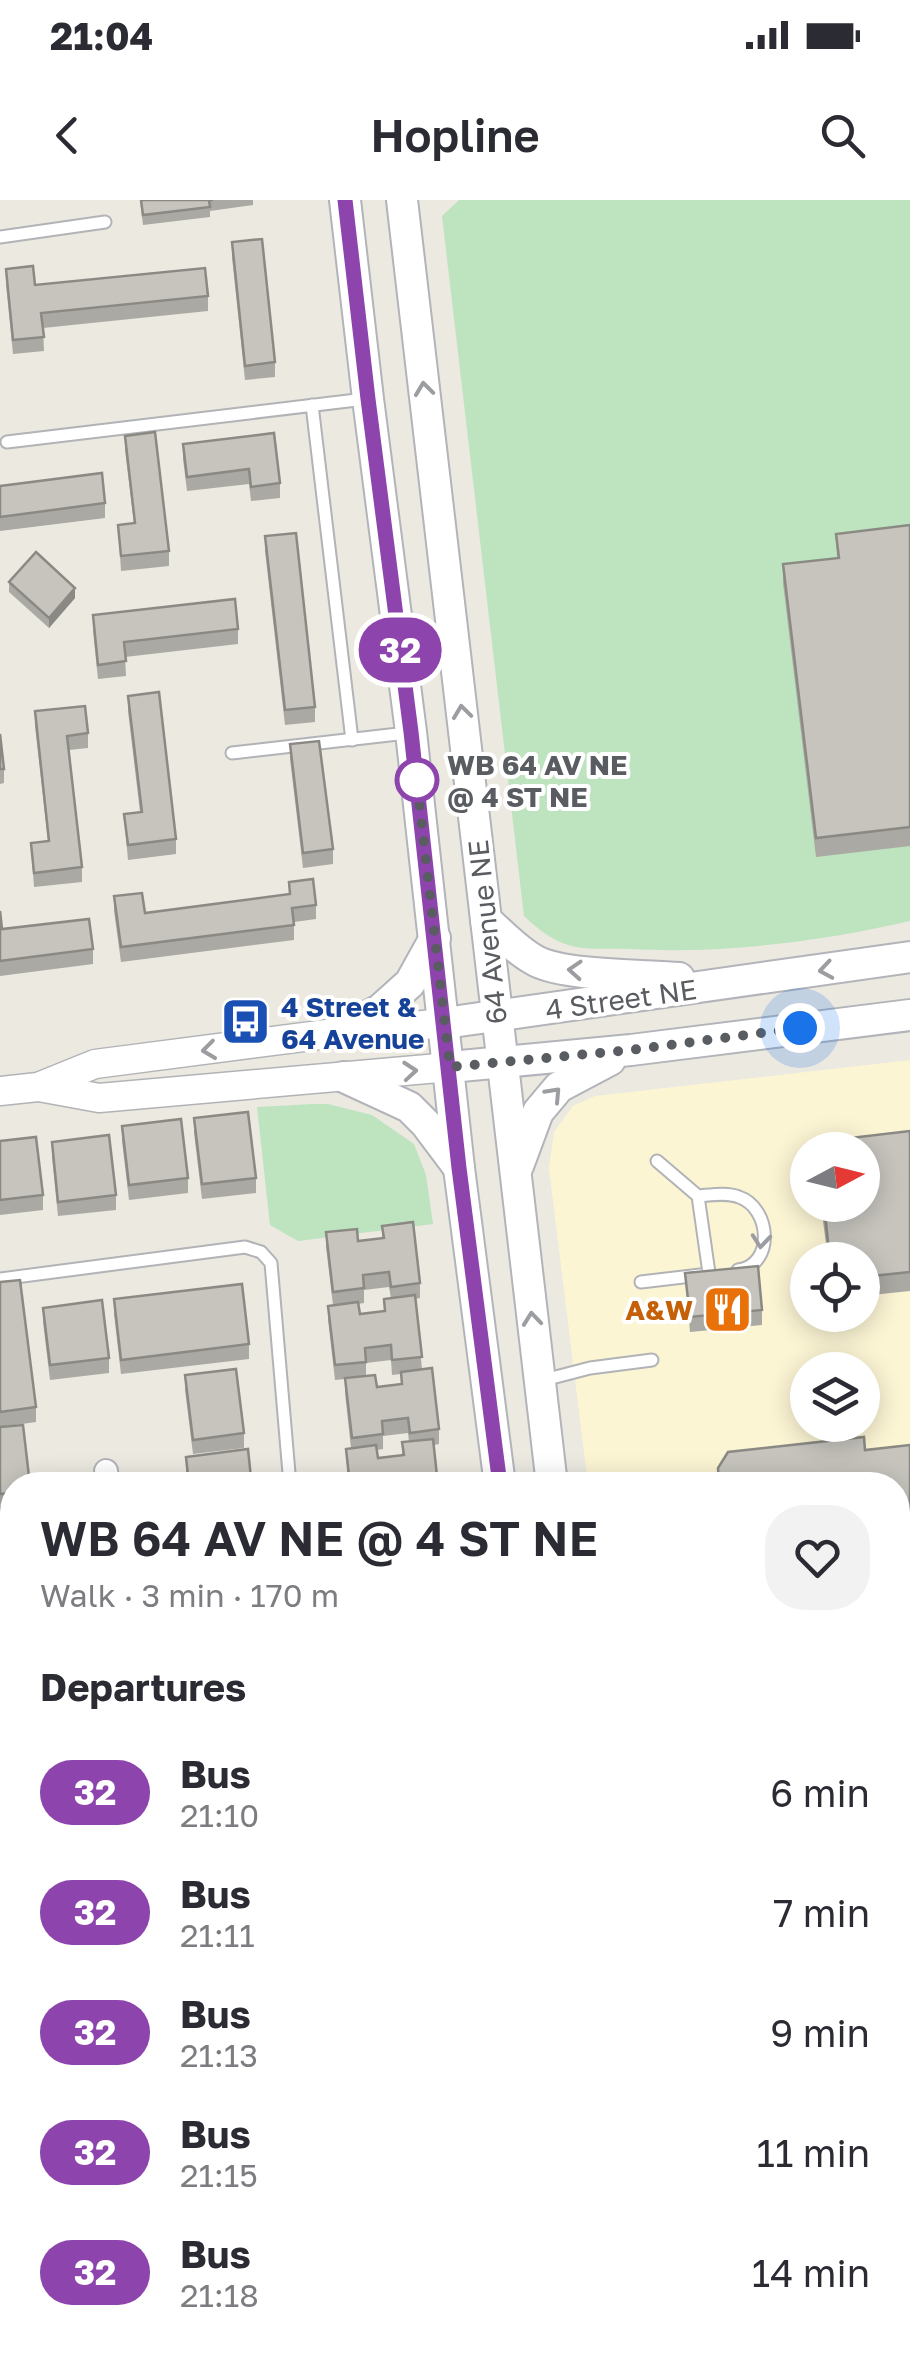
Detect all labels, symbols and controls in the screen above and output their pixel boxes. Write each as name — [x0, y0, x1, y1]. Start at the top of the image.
text: 21:04 — [50, 13, 153, 58]
icon: back — [40, 108, 95, 163]
text: Hopline — [370, 108, 540, 162]
icon: search — [815, 108, 870, 163]
one-way arrow — [414, 380, 435, 396]
line badge: 32 — [355, 618, 445, 682]
text: 32 — [379, 629, 421, 671]
one-way arrow — [452, 703, 473, 719]
place label: WB 64 AV NE @ 4 ST NE — [447, 748, 627, 813]
marker: WB 64 AV NE @ 4 ST NE — [396, 759, 438, 801]
street label: 64 Avenue NE — [461, 838, 513, 1026]
one-way arrow — [818, 958, 834, 979]
one-way arrow — [566, 960, 582, 981]
street label: 4 Street NE — [543, 972, 699, 1026]
place label: 4 Street & 64 Avenue — [281, 990, 425, 1055]
bus stop icon: 4 Street & 64 Avenue — [220, 996, 272, 1048]
your location — [775, 1003, 825, 1053]
one-way arrow — [200, 1039, 216, 1060]
one-way arrow — [402, 1060, 418, 1082]
one-way arrow — [542, 1088, 560, 1106]
north arrow — [790, 1132, 880, 1222]
map controls — [790, 1132, 880, 1442]
one-way arrow — [750, 1234, 772, 1250]
button: locate — [790, 1242, 880, 1332]
restaurant icon: A&W — [702, 1283, 754, 1335]
place label: A&W — [625, 1293, 693, 1326]
one-way arrow — [522, 1310, 543, 1326]
button: layers — [790, 1352, 880, 1442]
button: heart — [765, 1505, 870, 1610]
text: WB 64 AV NE @ 4 ST NE — [40, 1509, 598, 1567]
text: Walk · 3 min · 170 m — [40, 1576, 339, 1614]
text: Departures — [40, 1664, 246, 1709]
text: Bus — [180, 1751, 251, 1796]
text: 6 min — [770, 1770, 870, 1815]
text: 32 — [74, 1771, 116, 1813]
text: 21:10 — [180, 1796, 259, 1834]
text: Bus — [180, 1871, 251, 1916]
text: 7 min — [773, 1890, 870, 1935]
text: 32 — [74, 1891, 116, 1933]
text: 21:11 — [180, 1916, 255, 1954]
text: Bus — [180, 1991, 251, 2036]
text: 9 min — [770, 2010, 870, 2055]
text: 32 — [74, 2011, 116, 2053]
text: 21:13 — [180, 2036, 258, 2074]
text: Bus — [180, 2111, 251, 2156]
text: 11 min — [756, 2130, 870, 2175]
text: 32 — [74, 2131, 116, 2173]
text: 21:15 — [180, 2156, 258, 2194]
text: Bus — [180, 2231, 251, 2276]
text: 14 min — [752, 2250, 870, 2295]
text: 32 — [74, 2251, 116, 2293]
text: 21:18 — [180, 2276, 259, 2314]

